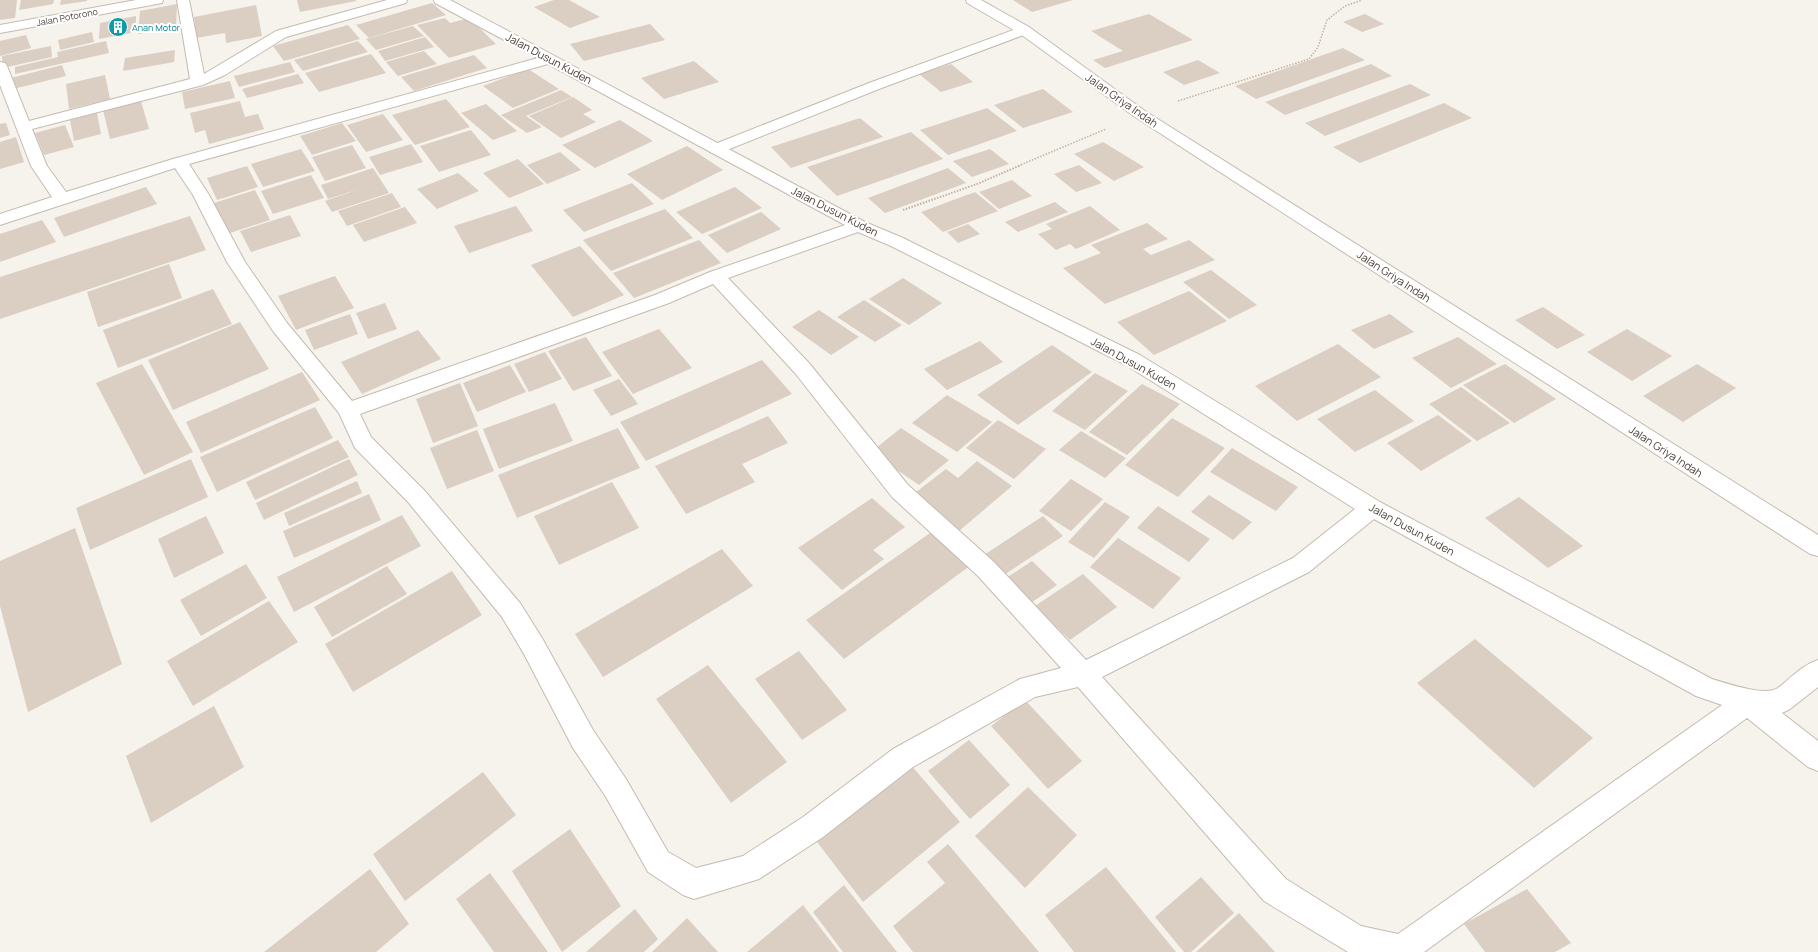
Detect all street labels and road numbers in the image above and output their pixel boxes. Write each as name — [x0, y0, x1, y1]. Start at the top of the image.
street label: Jalan Potorono — [35, 5, 99, 29]
street label: Jalan Dusun Kuden — [503, 29, 595, 87]
street label: Jalan Griya Indah — [1083, 69, 1161, 131]
street label: Jalan Dusun Kuden — [789, 183, 881, 239]
street label: Jalan Griya Indah — [1354, 247, 1434, 305]
street label: Jalan Dusun Kuden — [1089, 333, 1179, 393]
street label: Jalan Griya Indah — [1626, 422, 1706, 480]
street label: Jalan Dusun Kuden — [1367, 499, 1457, 559]

